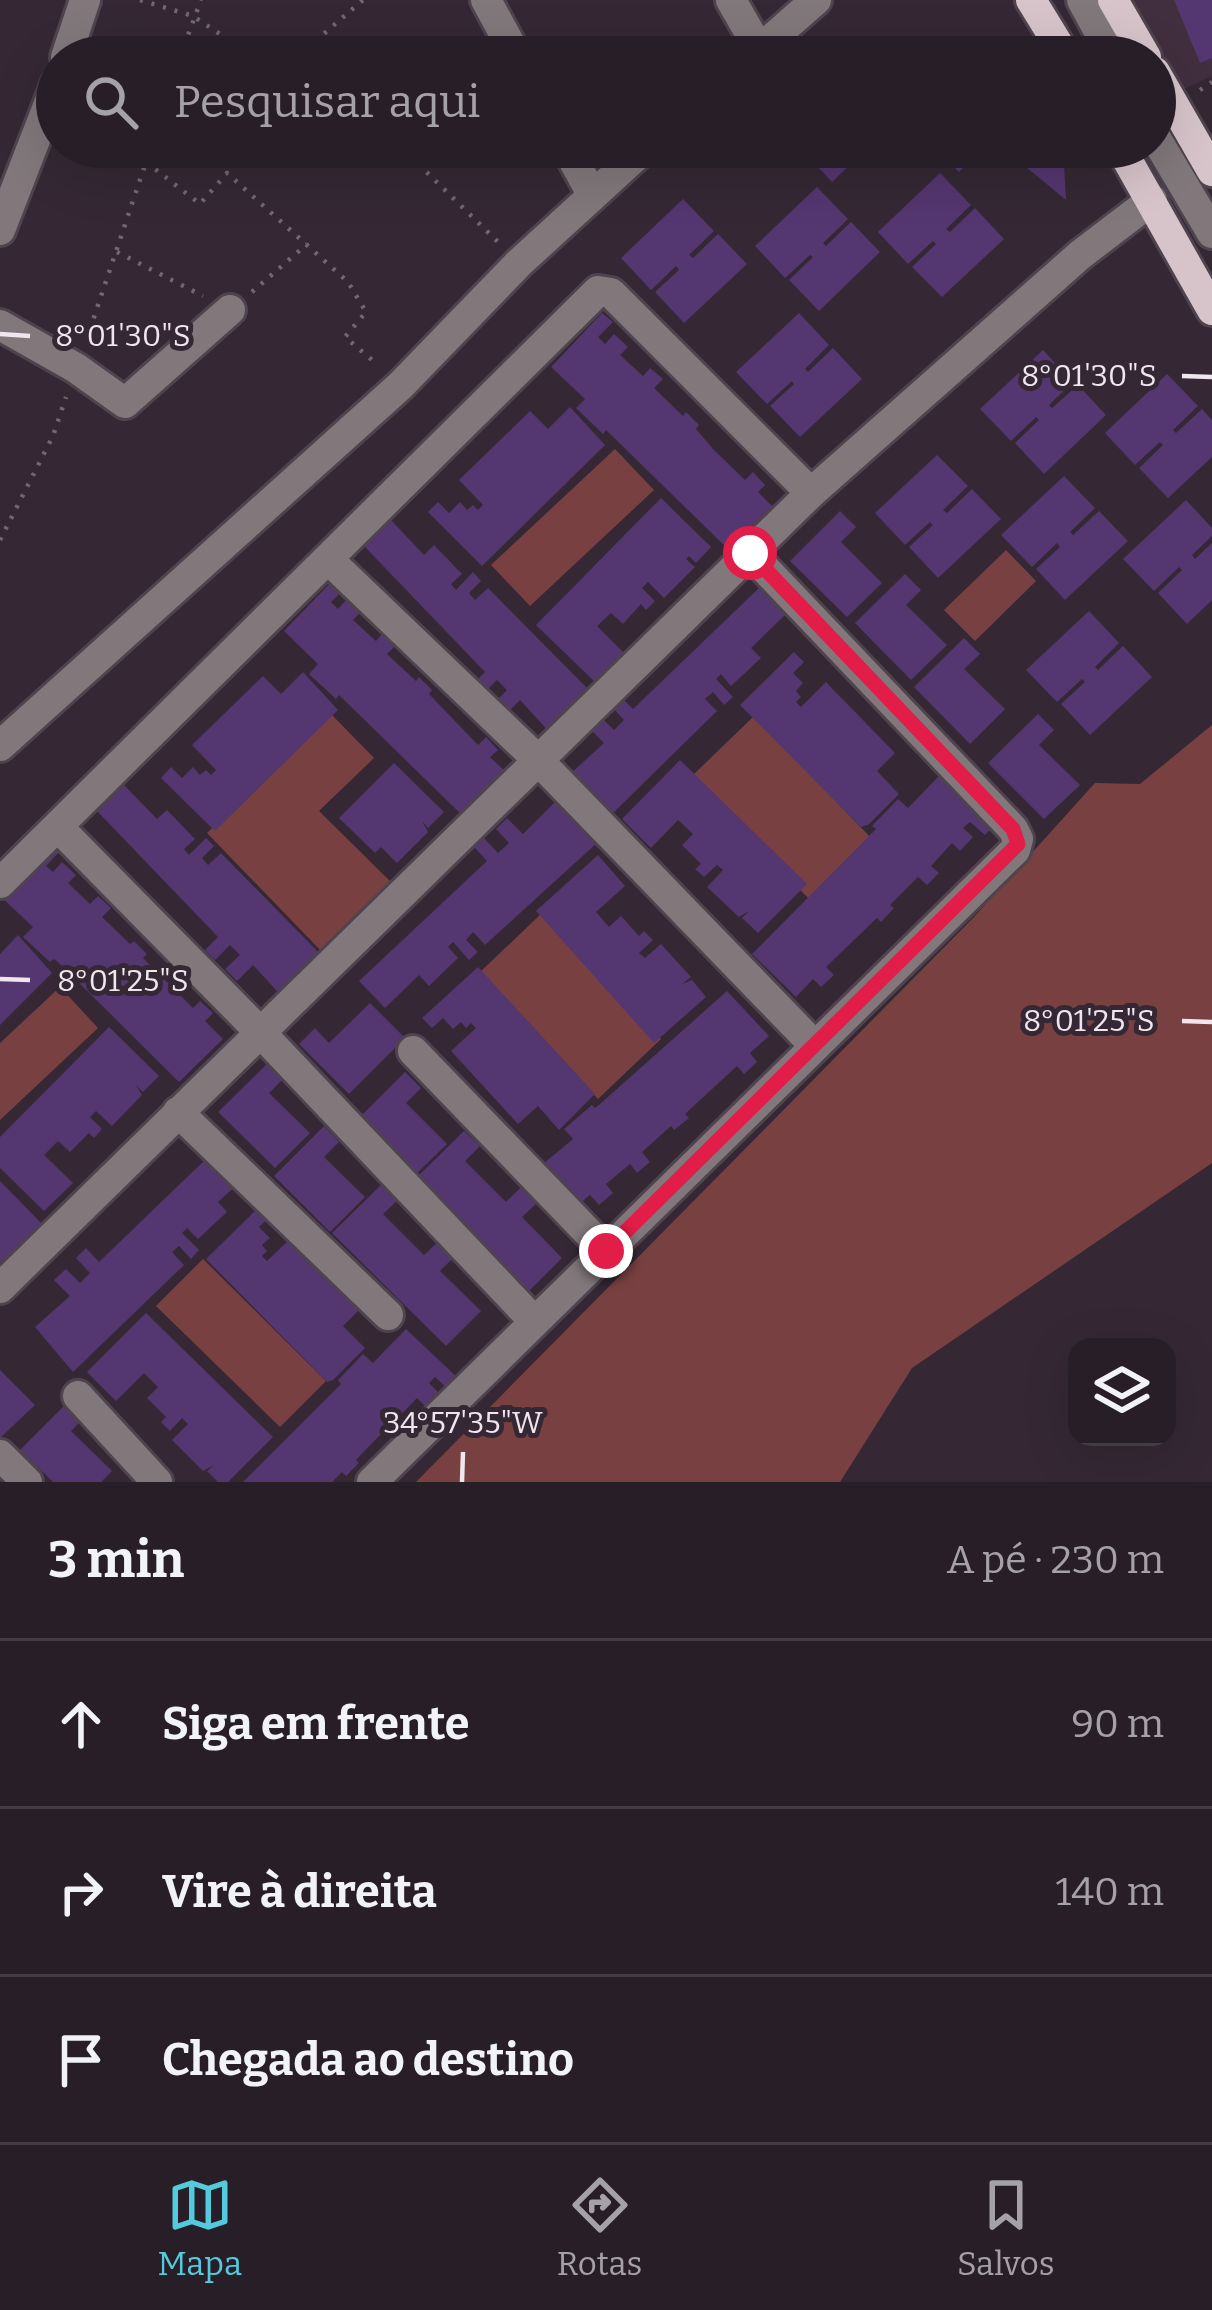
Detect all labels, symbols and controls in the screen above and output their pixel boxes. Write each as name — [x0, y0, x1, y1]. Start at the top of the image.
search box — [36, 36, 1176, 168]
icon: search — [78, 69, 144, 135]
text: Pesquisar aqui — [174, 75, 480, 129]
text: 8°01'30"S — [55, 318, 191, 354]
text: 8°01'30"S — [1021, 358, 1157, 394]
route start — [723, 526, 777, 580]
text: 8°01'25"S — [57, 963, 189, 999]
text: 8°01'25"S — [1023, 1003, 1155, 1039]
route end — [579, 1224, 633, 1278]
map controls — [1068, 1338, 1176, 1446]
button: layers — [1068, 1338, 1176, 1446]
text: 34°57'35"W — [383, 1405, 543, 1441]
text: 3 min — [48, 1529, 184, 1591]
text: A pé · 230 m — [947, 1537, 1164, 1583]
icon: ahead — [48, 1691, 114, 1757]
text: Siga em frente — [162, 1697, 470, 1751]
text: 90 m — [1071, 1701, 1164, 1747]
icon: right — [48, 1859, 114, 1925]
text: Vire à direita — [162, 1865, 437, 1919]
text: 140 m — [1055, 1869, 1164, 1915]
icon: arrive — [48, 2027, 114, 2093]
text: Chegada ao destino — [162, 2033, 574, 2087]
tab: Mapa — [157, 2172, 242, 2284]
tab: Rotas — [557, 2172, 642, 2284]
tab: Salvos — [957, 2172, 1055, 2284]

